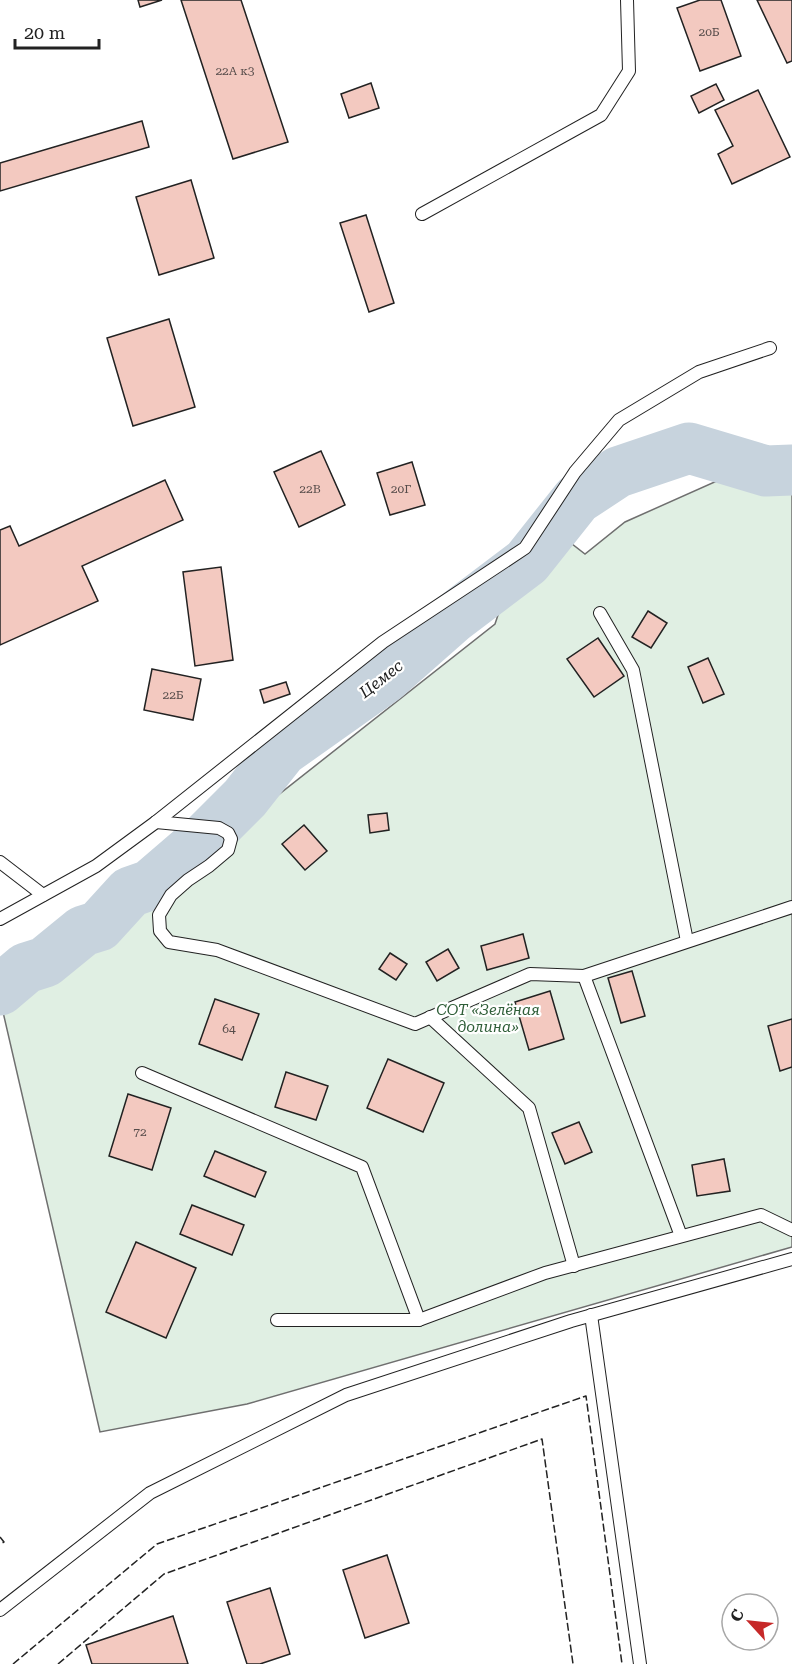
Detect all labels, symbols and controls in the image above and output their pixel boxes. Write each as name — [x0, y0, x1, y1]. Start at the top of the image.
scale bar — [15, 12, 99, 50]
text: 20 m — [24, 22, 65, 43]
house number: 20Б — [698, 25, 720, 39]
house number: 22А к3 — [215, 64, 255, 78]
house number: 22В — [299, 482, 321, 496]
house number: 20Г — [391, 482, 411, 496]
water label: Цемес — [355, 656, 407, 702]
house number: 22Б — [162, 688, 184, 702]
park label: СОТ «Зелёная долина» — [436, 1001, 540, 1036]
house number: 64 — [222, 1022, 236, 1036]
house number: 72 — [133, 1125, 147, 1139]
north arrow — [720, 1592, 780, 1652]
text: С — [726, 1606, 748, 1625]

